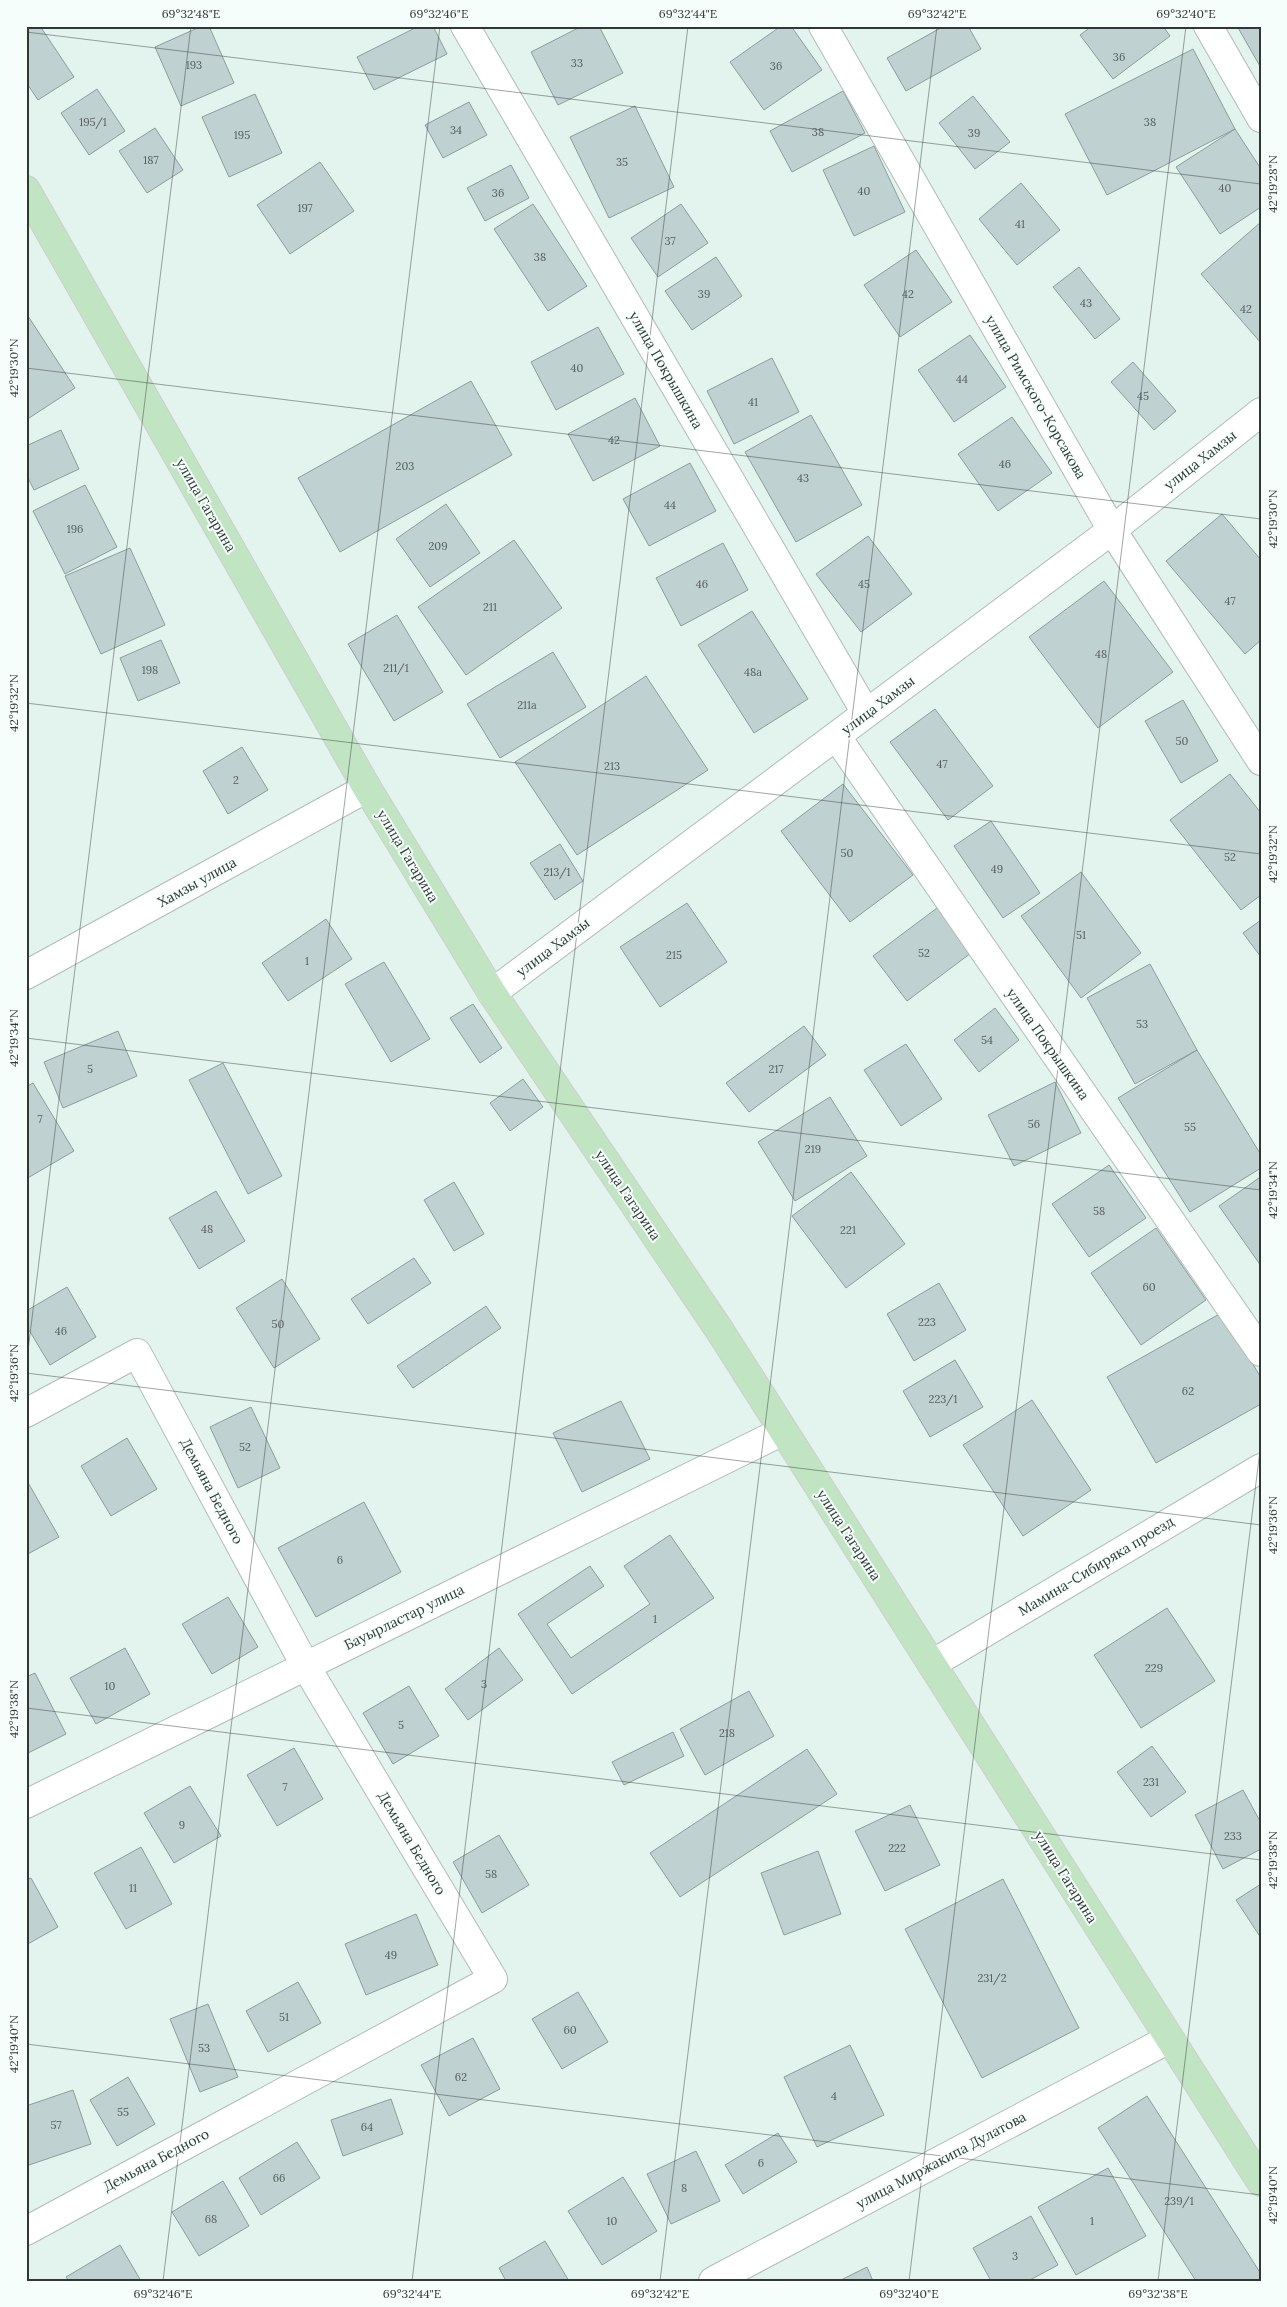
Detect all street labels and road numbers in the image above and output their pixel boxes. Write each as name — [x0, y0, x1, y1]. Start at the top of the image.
street label: улица Покрышкина — [625, 308, 707, 432]
street label: улица Римского-Корсакова — [982, 312, 1090, 482]
street label: улица Хамзы — [1160, 426, 1240, 494]
street label: улица Гагарина — [172, 455, 240, 555]
street label: улица Хамзы — [838, 672, 918, 738]
street label: улица Гагарина — [373, 806, 443, 906]
street label: Хамзы улица — [154, 853, 240, 911]
street label: улица Хамзы — [513, 914, 593, 980]
street label: улица Покрышкина — [1003, 985, 1093, 1103]
street label: улица Гагарина — [591, 1146, 665, 1244]
street label: Демьяна Бедного — [176, 1435, 248, 1547]
street label: улица Гагарина — [813, 1486, 885, 1584]
street label: Мамина-Сибиряка проезд — [1015, 1512, 1177, 1620]
street label: Бауырластар улица — [341, 1580, 467, 1654]
street label: Демьяна Бедного — [374, 1788, 450, 1898]
street label: улица Гагарина — [1030, 1828, 1102, 1926]
street label: улица Миржакипа Дулатова — [853, 2107, 1029, 2213]
street label: Демьяна Бедного — [100, 2124, 212, 2196]

